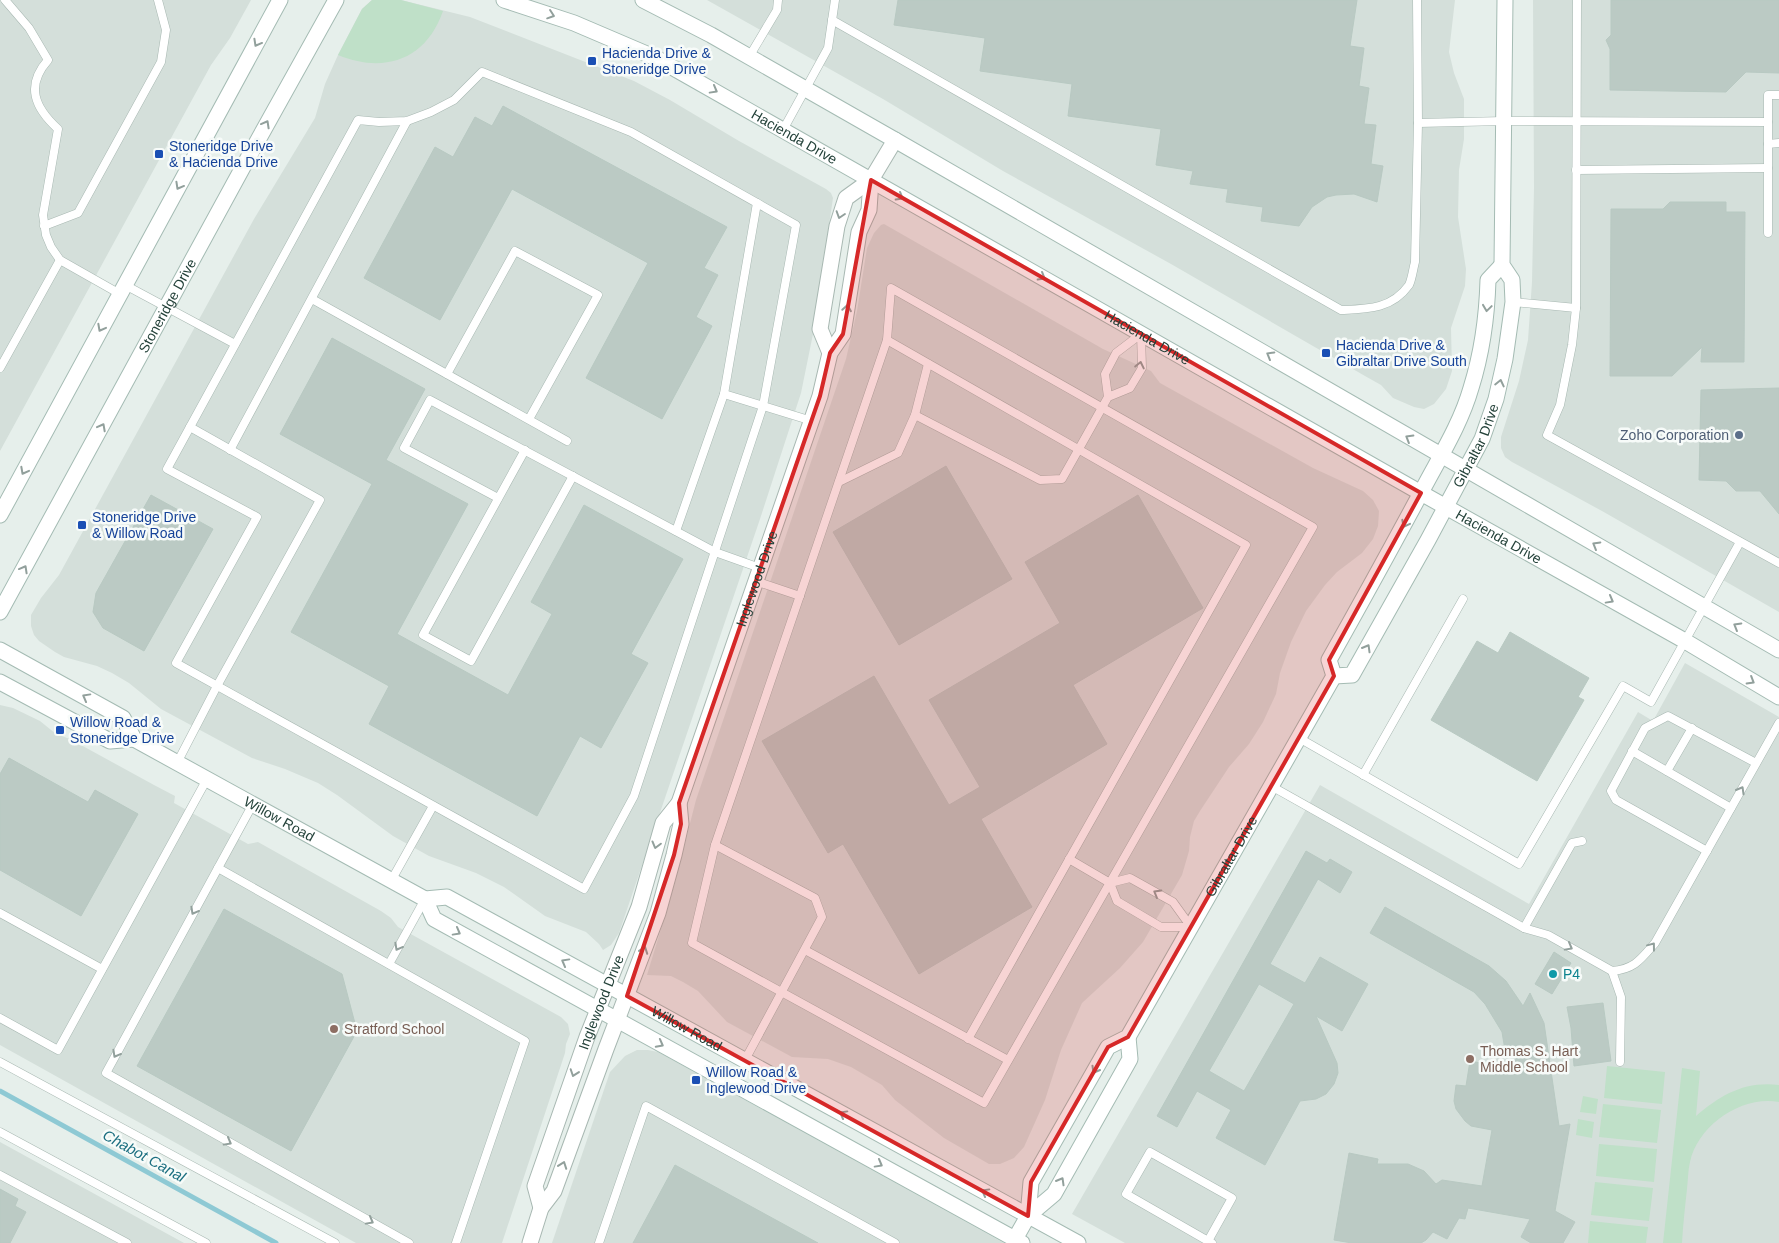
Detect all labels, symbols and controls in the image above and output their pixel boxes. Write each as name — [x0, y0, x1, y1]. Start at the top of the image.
one-way arrow — [546, 9, 554, 19]
one-way arrow — [253, 38, 263, 47]
place label: Hacienda Drive & Stoneridge Drive — [602, 45, 712, 77]
marker: Hacienda Drive & Stoneridge Drive — [586, 55, 598, 67]
one-way arrow — [708, 84, 717, 94]
street label: Hacienda Drive — [749, 106, 840, 167]
one-way arrow — [260, 121, 270, 130]
place label: Stoneridge Drive & Hacienda Drive — [169, 138, 278, 170]
marker: Stoneridge Drive & Hacienda Drive — [153, 148, 165, 160]
one-way arrow — [175, 180, 185, 189]
one-way arrow — [895, 190, 904, 200]
one-way arrow — [836, 210, 846, 218]
street label: Stoneridge Drive — [135, 256, 199, 355]
one-way arrow — [1036, 271, 1045, 281]
one-way arrow — [841, 304, 851, 313]
one-way arrow — [1482, 304, 1493, 312]
street label: Hacienda Drive — [1102, 307, 1193, 368]
one-way arrow — [97, 323, 107, 332]
place label: Hacienda Drive & Gibraltar Drive South — [1336, 337, 1467, 369]
marker: Hacienda Drive & Gibraltar Drive South — [1320, 347, 1332, 359]
one-way arrow — [1266, 351, 1275, 361]
one-way arrow — [1134, 361, 1145, 369]
one-way arrow — [1494, 378, 1505, 387]
street label: Gibraltar Drive — [1450, 402, 1502, 490]
one-way arrow — [96, 423, 106, 432]
place label: Zoho Corporation — [1620, 427, 1729, 443]
marker: Zoho Corporation — [1733, 429, 1745, 441]
one-way arrow — [1406, 434, 1415, 444]
one-way arrow — [20, 466, 30, 475]
street label: Hacienda Drive — [1453, 506, 1545, 567]
place label: Stoneridge Drive & Willow Road — [92, 509, 196, 541]
one-way arrow — [1401, 518, 1411, 527]
marker: Stoneridge Drive & Willow Road — [76, 519, 88, 531]
street label: Inglewood Drive — [733, 528, 781, 629]
one-way arrow — [1592, 542, 1601, 552]
one-way arrow — [17, 566, 27, 575]
one-way arrow — [1605, 593, 1614, 603]
one-way arrow — [1733, 622, 1742, 632]
one-way arrow — [1361, 644, 1371, 653]
one-way arrow — [1746, 674, 1755, 684]
one-way arrow — [82, 693, 91, 703]
place label: Willow Road & Stoneridge Drive — [70, 714, 174, 746]
marker: Willow Road & Stoneridge Drive — [54, 724, 66, 736]
one-way arrow — [1735, 787, 1745, 796]
street label: Willow Road — [241, 793, 317, 845]
street label: Gibraltar Drive — [1202, 813, 1261, 899]
one-way arrow — [652, 840, 662, 848]
one-way arrow — [1154, 890, 1163, 900]
one-way arrow — [191, 906, 201, 915]
one-way arrow — [452, 926, 461, 936]
one-way arrow — [1564, 940, 1573, 950]
one-way arrow — [394, 942, 404, 951]
one-way arrow — [1646, 943, 1654, 952]
one-way arrow — [638, 946, 648, 955]
street label: Inglewood Drive — [575, 952, 627, 1052]
one-way arrow — [562, 958, 571, 968]
place label: P4 — [1563, 966, 1580, 982]
marker: P4 — [1547, 968, 1559, 980]
street label: Willow Road — [649, 1003, 725, 1054]
place label: Stratford School — [344, 1021, 444, 1037]
marker: Stratford School — [328, 1023, 340, 1035]
one-way arrow — [655, 1038, 664, 1048]
place label: Thomas S. Hart Middle School — [1480, 1043, 1578, 1075]
one-way arrow — [113, 1048, 123, 1057]
marker: Thomas S. Hart Middle School — [1464, 1053, 1476, 1065]
place label: Willow Road & Inglewood Drive — [706, 1064, 807, 1096]
one-way arrow — [1092, 1064, 1102, 1073]
one-way arrow — [570, 1068, 580, 1076]
marker: Willow Road & Inglewood Drive — [690, 1074, 702, 1086]
one-way arrow — [839, 1110, 848, 1120]
water label: Chabot Canal — [100, 1126, 189, 1186]
one-way arrow — [223, 1136, 232, 1146]
one-way arrow — [874, 1158, 883, 1168]
one-way arrow — [557, 1161, 567, 1170]
one-way arrow — [1055, 1177, 1065, 1186]
one-way arrow — [982, 1188, 991, 1198]
one-way arrow — [365, 1215, 374, 1225]

